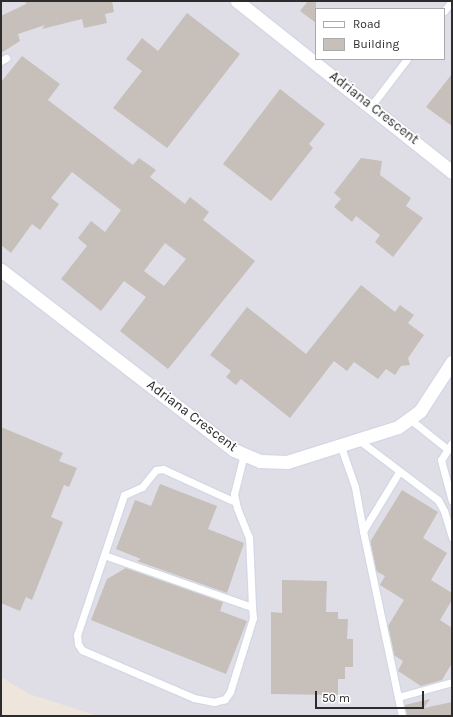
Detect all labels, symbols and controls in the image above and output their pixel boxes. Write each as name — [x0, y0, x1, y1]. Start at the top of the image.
legend — [315, 8, 445, 60]
text: Road — [353, 17, 381, 31]
text: Building — [353, 37, 399, 51]
street label: Adriana Crescent — [326, 68, 422, 148]
street label: Adriana Crescent — [143, 376, 241, 456]
scale bar — [317, 683, 426, 709]
text: 50 m — [322, 691, 350, 705]

